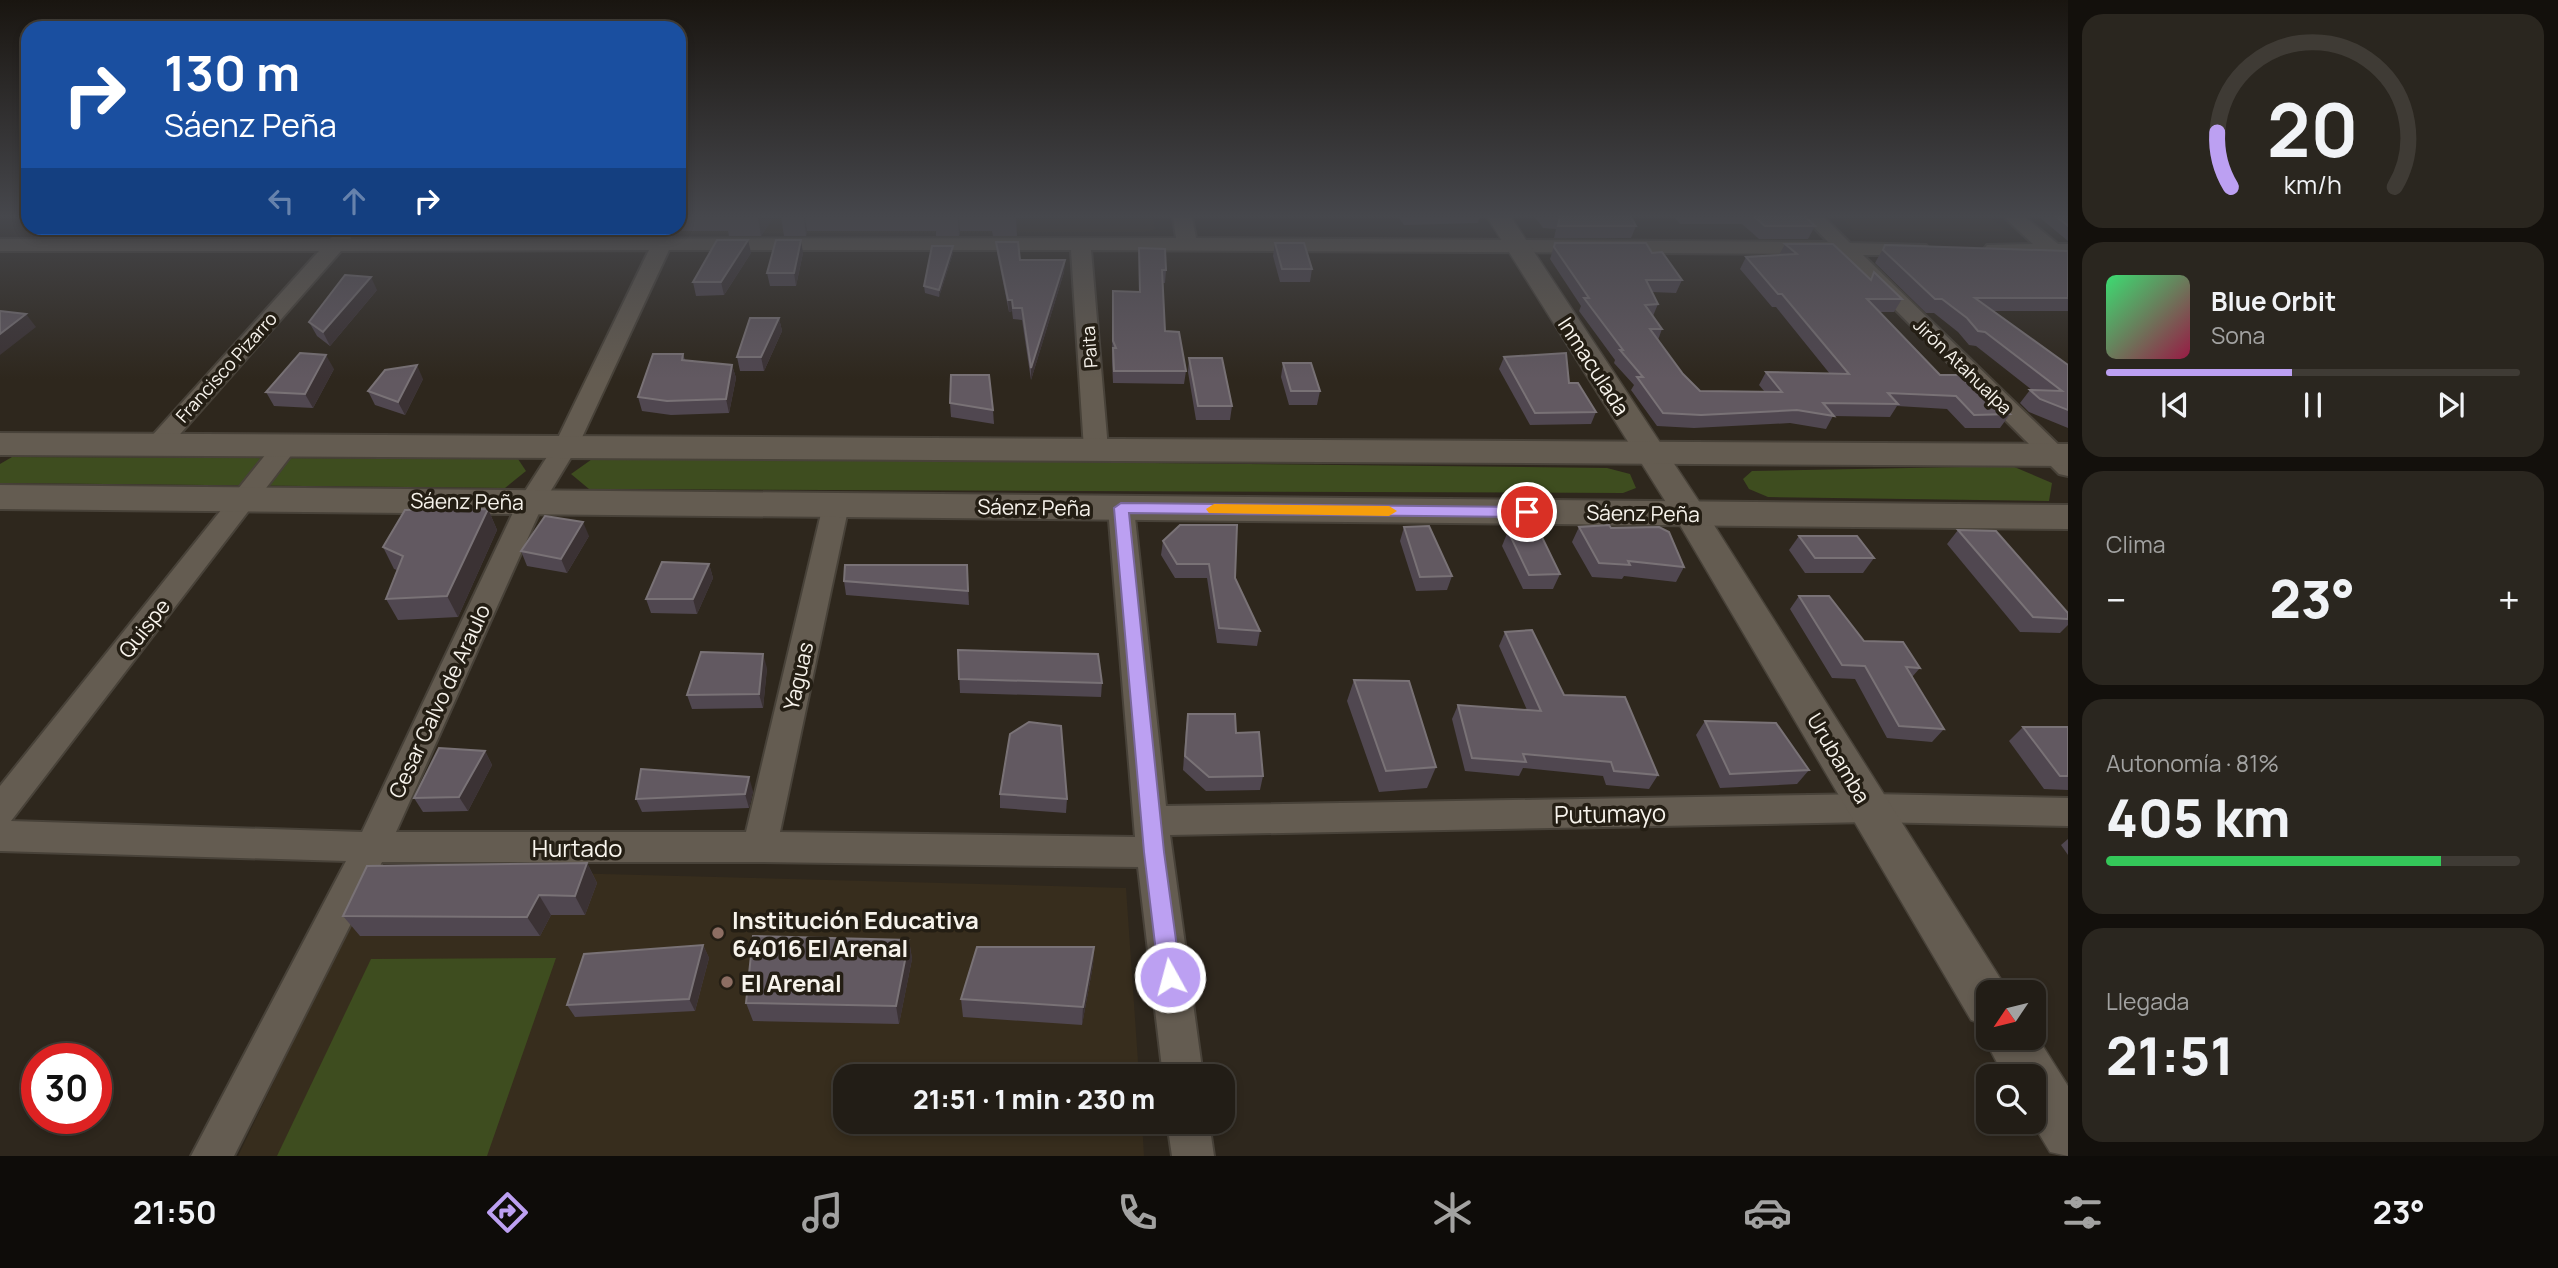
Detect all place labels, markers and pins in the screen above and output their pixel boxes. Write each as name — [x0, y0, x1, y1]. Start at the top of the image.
pin — [1497, 482, 1557, 542]
place label: Institución Educativa 64016 El Arenal — [732, 903, 979, 964]
marker: Institución Educativa 64016 El Arenal — [710, 925, 726, 941]
place label: El Arenal — [741, 966, 842, 999]
marker: El Arenal — [719, 974, 735, 990]

